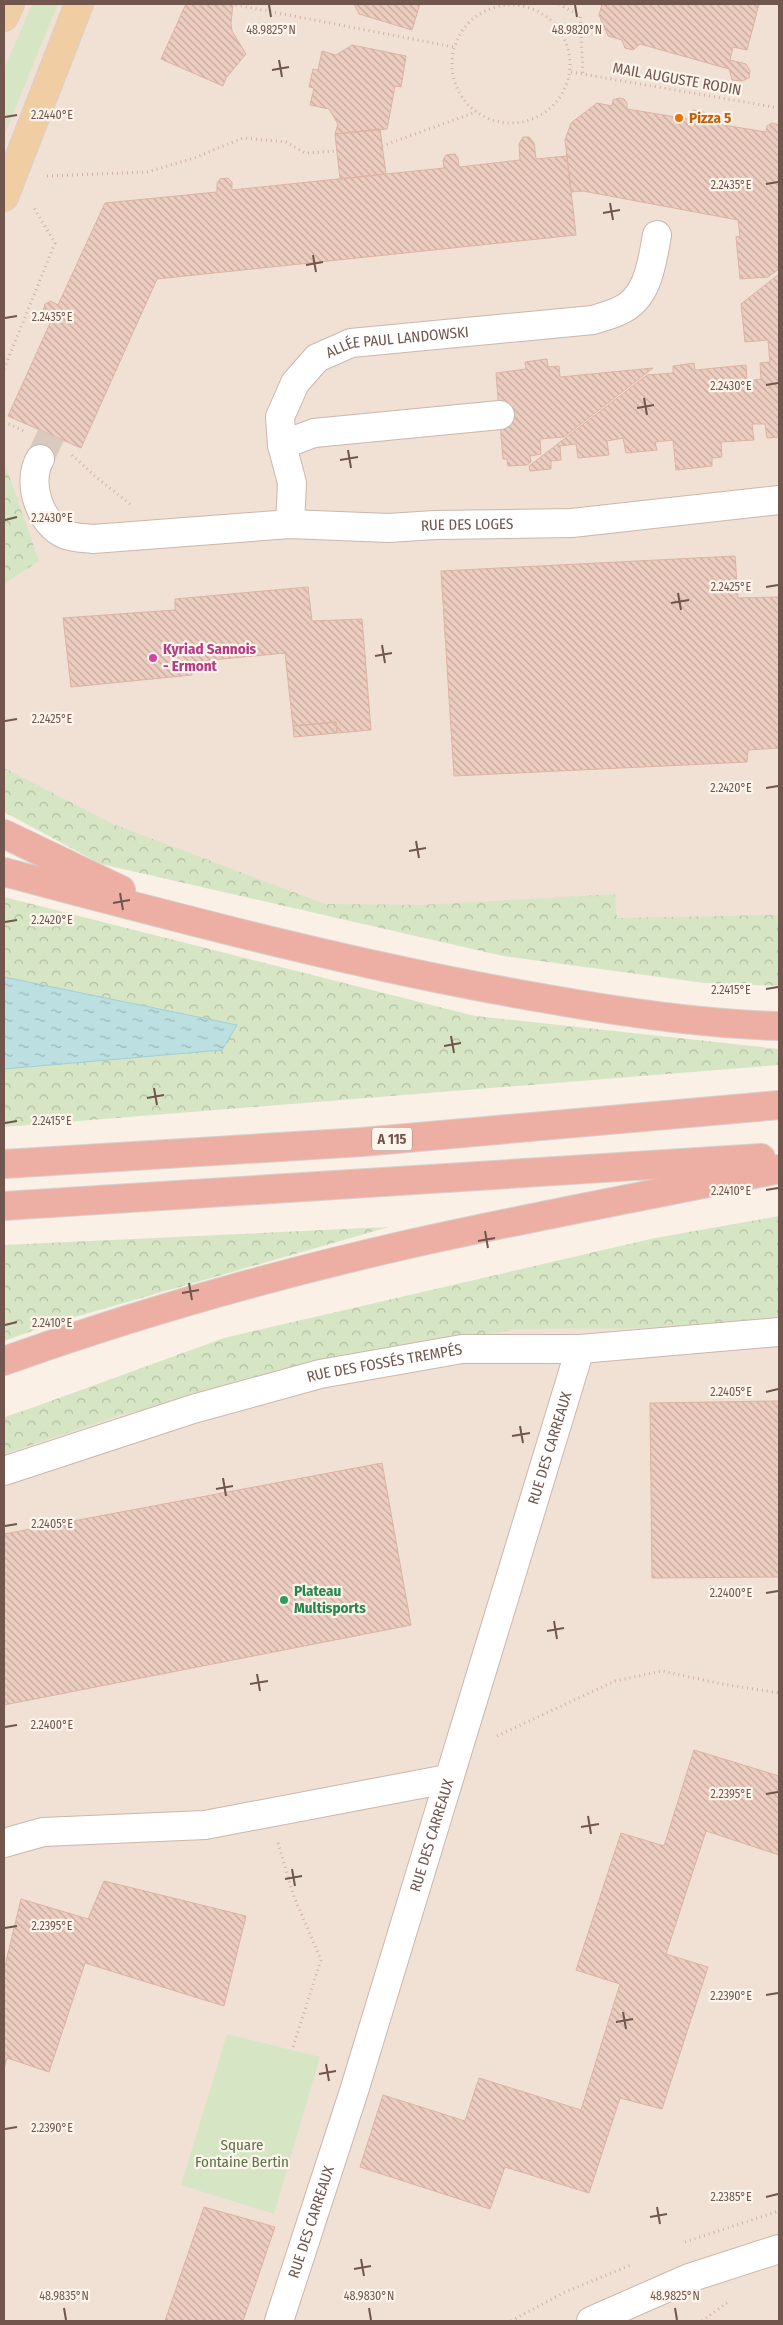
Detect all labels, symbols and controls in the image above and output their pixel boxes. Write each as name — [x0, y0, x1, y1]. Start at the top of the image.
text: 48.9825°N — [246, 23, 296, 37]
text: 48.9820°N — [552, 23, 602, 37]
street label: MAIL AUGUSTE RODIN — [611, 59, 743, 99]
text: 2.2440°E — [31, 108, 73, 122]
place label: Pizza 5 — [689, 109, 731, 127]
marker: Pizza 5 — [673, 112, 685, 124]
text: 2.2435°E — [711, 178, 752, 192]
text: 2.2435°E — [32, 310, 73, 324]
street label: ALLÉE PAUL LANDOWSKI — [323, 323, 470, 362]
text: 2.2430°E — [710, 379, 752, 393]
text: 2.2430°E — [31, 511, 73, 525]
street label: RUE DES LOGES — [420, 515, 513, 535]
text: 2.2425°E — [711, 580, 752, 594]
place label: Kyriad Sannois - Ermont — [163, 640, 257, 675]
marker: Kyriad Sannois - Ermont — [147, 652, 159, 664]
text: 2.2425°E — [32, 712, 73, 726]
text: 2.2420°E — [710, 781, 752, 795]
text: 2.2420°E — [31, 913, 73, 927]
text: 2.2415°E — [711, 983, 751, 997]
text: 2.2415°E — [32, 1114, 72, 1128]
road number: A 115 — [372, 1128, 412, 1150]
text: 2.2410°E — [711, 1184, 751, 1198]
text: 2.2410°E — [32, 1316, 72, 1330]
street label: RUE DES FOSSÉS TREMPÉS — [305, 1340, 463, 1386]
text: 2.2405°E — [710, 1385, 752, 1399]
street label: RUE DES CARREAUX — [524, 1389, 576, 1507]
text: 2.2405°E — [31, 1517, 73, 1531]
place label: Plateau Multisports — [294, 1582, 366, 1617]
text: 2.2400°E — [710, 1586, 753, 1600]
marker: Plateau Multisports — [278, 1594, 290, 1606]
text: 2.2400°E — [31, 1718, 74, 1732]
street label: RUE DES CARREAUX — [406, 1776, 458, 1894]
text: 2.2395°E — [711, 1787, 752, 1801]
text: 2.2395°E — [32, 1919, 73, 1933]
text: 2.2390°E — [710, 1989, 752, 2003]
text: 2.2390°E — [31, 2121, 73, 2135]
park label: Square Fontaine Bertin — [195, 2136, 289, 2171]
street label: RUE DES CARREAUX — [285, 2163, 338, 2280]
text: 2.2385°E — [710, 2190, 752, 2204]
text: 48.9835°N — [39, 2289, 89, 2303]
text: 48.9830°N — [344, 2289, 394, 2303]
text: 48.9825°N — [650, 2289, 700, 2303]

